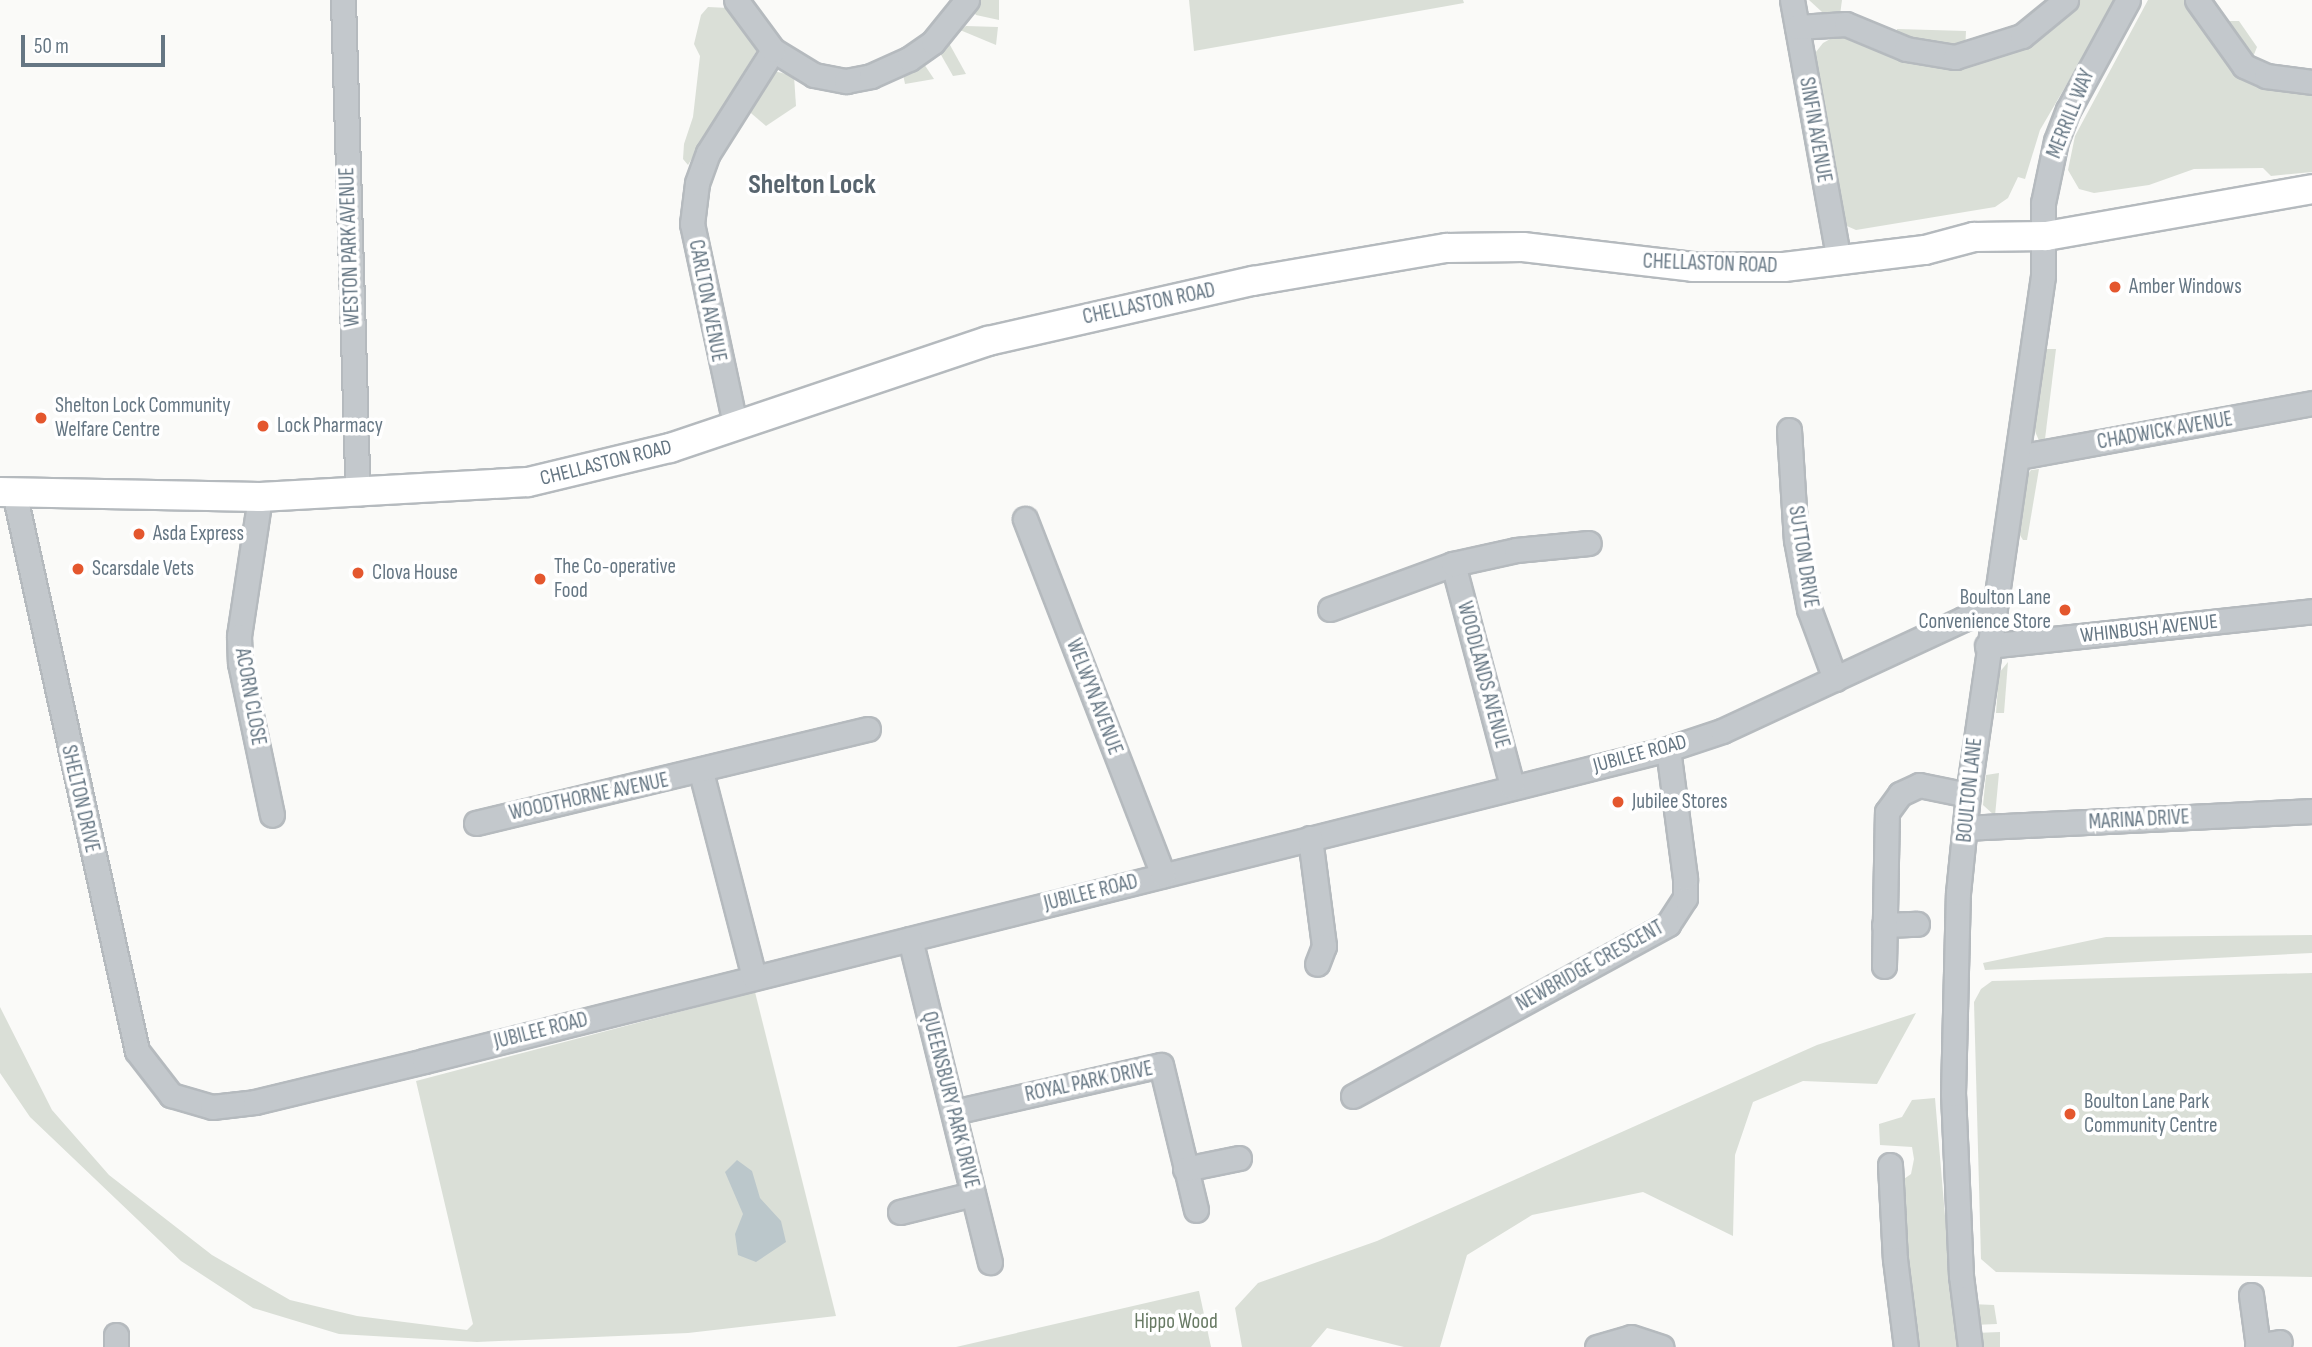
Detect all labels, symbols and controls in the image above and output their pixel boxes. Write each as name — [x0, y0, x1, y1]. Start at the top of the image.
scale bar — [24, 21, 168, 65]
text: 50 m — [34, 34, 69, 59]
street label: MERRILL WAY — [2042, 66, 2100, 162]
street label: SINFIN AVENUE — [1793, 75, 1837, 185]
street label: WESTON PARK AVENUE — [335, 167, 365, 327]
district label: Shelton Lock — [748, 168, 876, 202]
street label: CARLTON AVENUE — [683, 238, 731, 364]
street label: CHELLASTON ROAD — [1642, 249, 1778, 279]
place label: Amber Windows — [2129, 274, 2242, 300]
street label: CHELLASTON ROAD — [1080, 278, 1218, 330]
marker: Amber Windows — [2107, 279, 2123, 295]
place label: Shelton Lock Community Welfare Centre — [55, 393, 231, 443]
street label: CHADWICK AVENUE — [2095, 407, 2235, 455]
marker: Shelton Lock Community Welfare Centre — [33, 410, 49, 426]
place label: Lock Pharmacy — [277, 413, 383, 439]
marker: Lock Pharmacy — [255, 418, 271, 434]
street label: CHELLASTON ROAD — [538, 434, 674, 492]
street label: SUTTON DRIVE — [1783, 504, 1823, 610]
place label: Asda Express — [153, 521, 244, 547]
marker: Asda Express — [131, 526, 147, 542]
place label: The Co-operative Food — [554, 554, 676, 604]
place label: Scarsdale Vets — [92, 556, 194, 582]
place label: Clova House — [372, 560, 458, 586]
marker: Scarsdale Vets — [70, 561, 86, 577]
marker: Clova House — [350, 565, 366, 581]
marker: The Co-operative Food — [532, 571, 548, 587]
place label: Boulton Lane Convenience Store — [1918, 585, 2051, 635]
street label: WOODLANDS AVENUE — [1451, 599, 1515, 751]
marker: Boulton Lane Convenience Store — [2057, 602, 2073, 618]
street label: WHINBUSH AVENUE — [2079, 609, 2219, 649]
street label: WELWYN AVENUE — [1060, 635, 1128, 759]
street label: ACORN CLOSE — [229, 646, 271, 748]
street label: JUBILEE ROAD — [1590, 729, 1690, 779]
street label: BOULTON LANE — [1952, 736, 1988, 844]
street label: SHELTON DRIVE — [55, 743, 105, 855]
street label: WOODTHORNE AVENUE — [507, 768, 671, 826]
place label: Jubilee Stores — [1632, 789, 1727, 815]
marker: Jubilee Stores — [1610, 794, 1626, 810]
street label: MARINA DRIVE — [2088, 805, 2190, 835]
street label: JUBILEE ROAD — [1041, 869, 1141, 917]
street label: NEWBRIDGE CRESCENT — [1512, 915, 1668, 1017]
street label: JUBILEE ROAD — [491, 1007, 591, 1055]
street label: QUEENSBURY PARK DRIVE — [916, 1009, 984, 1191]
street label: ROYAL PARK DRIVE — [1023, 1056, 1155, 1108]
place label: Boulton Lane Park Community Centre — [2084, 1089, 2217, 1139]
marker: Boulton Lane Park Community Centre — [2062, 1106, 2078, 1122]
park label: Hippo Wood — [1134, 1309, 1218, 1335]

